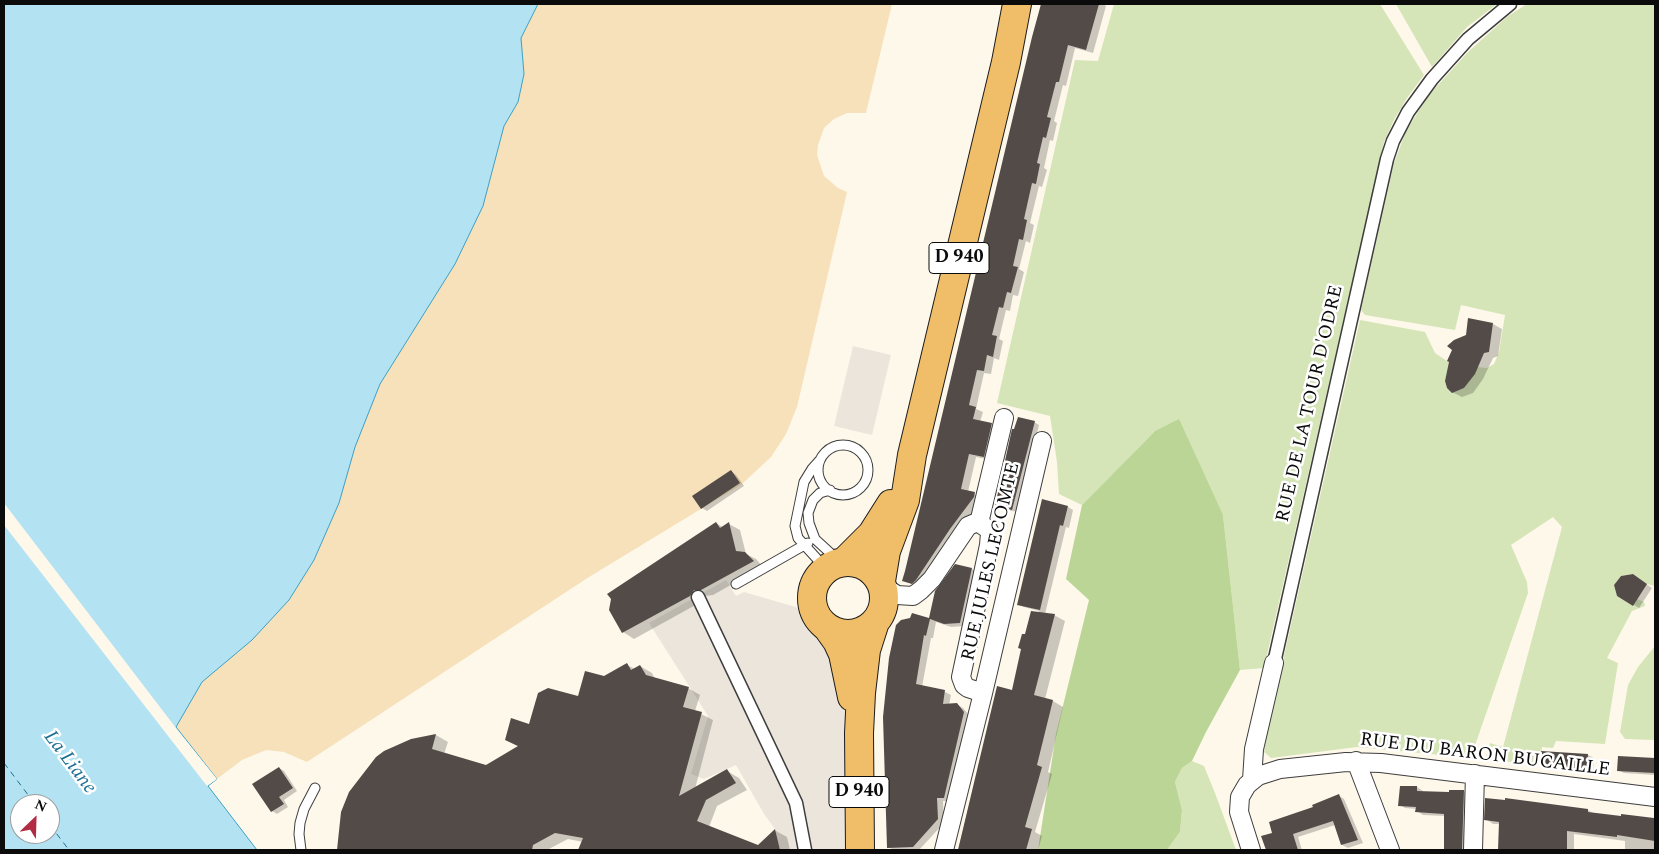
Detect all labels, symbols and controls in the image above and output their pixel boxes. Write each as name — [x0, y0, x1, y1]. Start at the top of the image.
road number: D 940 — [929, 242, 989, 274]
street label: RUE DE LA TOUR D'ODRE — [1273, 283, 1349, 525]
street label: RUE JULES LECOMTE — [958, 460, 1026, 664]
water label: La Liane — [37, 727, 101, 799]
street label: RUE DU BARON BUCAILLE — [1359, 729, 1611, 783]
road number: D 940 — [829, 776, 889, 808]
north arrow — [10, 794, 60, 844]
text: N — [31, 794, 50, 818]

